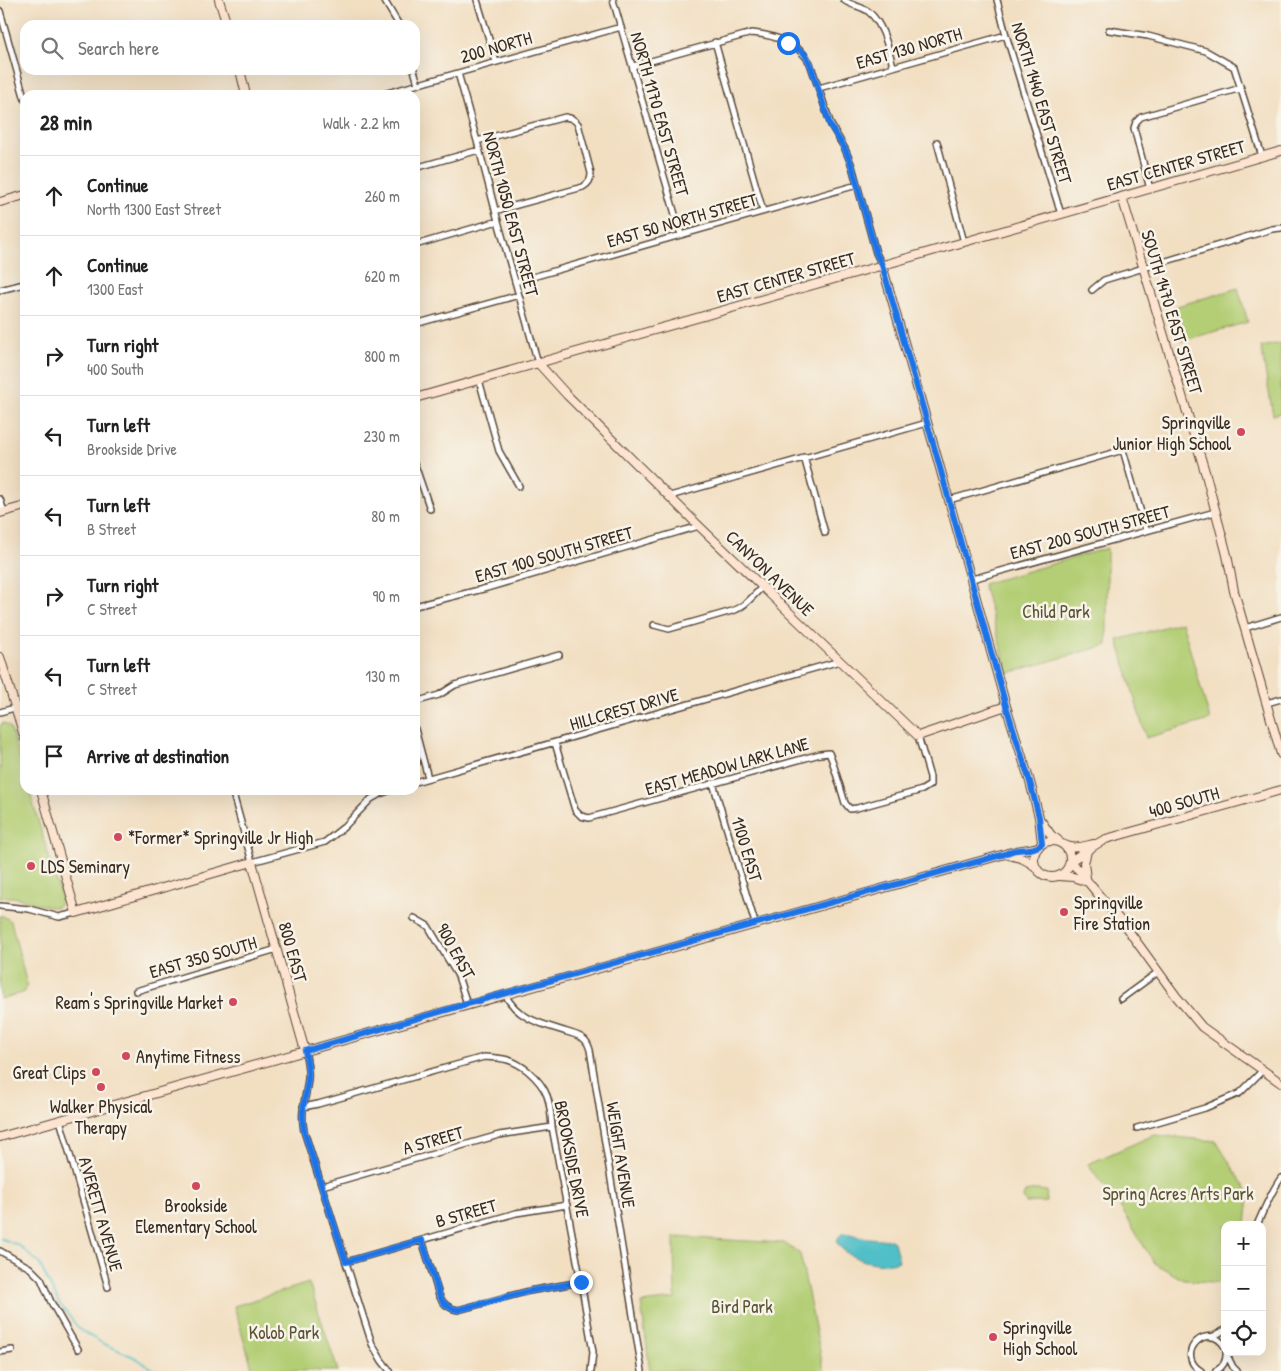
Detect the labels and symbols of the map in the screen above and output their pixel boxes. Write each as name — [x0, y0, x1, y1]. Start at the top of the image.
street label: NORTH 1440 EAST STREET — [1006, 19, 1079, 187]
street label: EAST 130 NORTH — [853, 21, 965, 75]
street label: 200 NORTH — [457, 25, 535, 69]
street label: NORTH 1170 EAST STREET — [625, 29, 696, 200]
route start — [777, 32, 800, 55]
street label: NORTH 1050 EAST STREET — [477, 129, 545, 300]
street label: EAST CENTER STREET — [1104, 133, 1249, 197]
street label: EAST 50 NORTH STREET — [604, 186, 761, 253]
street label: SOUTH 1470 EAST STREET — [1135, 227, 1209, 398]
street label: EAST CENTER STREET — [714, 245, 859, 309]
place label: Springville Junior High School — [1112, 410, 1231, 456]
marker: Springville Junior High School — [1235, 426, 1247, 438]
street label: EAST 200 SOUTH STREET — [1007, 498, 1173, 565]
street label: EAST 100 SOUTH STREET — [472, 519, 636, 588]
street label: CANYON AVENUE — [720, 524, 820, 622]
park label: Child Park — [1022, 599, 1090, 624]
street label: HILLCREST DRIVE — [567, 682, 681, 736]
street label: EAST MEADOW LARK LANE — [642, 731, 812, 801]
street label: 400 SOUTH — [1146, 780, 1222, 824]
street label: 1100 EAST — [725, 813, 769, 885]
place label: *Former* Springville Jr High — [128, 825, 314, 850]
marker: *Former* Springville Jr High — [112, 831, 124, 843]
place label: LDS Seminary — [41, 854, 130, 879]
marker: LDS Seminary — [25, 860, 37, 872]
place label: Springville Fire Station — [1073, 890, 1150, 936]
marker: Springville Fire Station — [1058, 906, 1070, 918]
street label: 800 EAST — [273, 919, 314, 986]
street label: 900 EAST — [430, 919, 482, 984]
street label: EAST 350 SOUTH — [146, 930, 260, 984]
place label: Ream's Springville Market — [55, 990, 224, 1015]
marker: Ream's Springville Market — [227, 996, 239, 1008]
place label: Anytime Fitness — [136, 1044, 241, 1069]
marker: Anytime Fitness — [120, 1050, 132, 1062]
place label: Great Clips — [13, 1060, 86, 1085]
marker: Great Clips — [90, 1066, 102, 1078]
marker: Walker Physical Therapy — [95, 1081, 107, 1093]
place label: Walker Physical Therapy — [50, 1094, 152, 1140]
street label: BROOKSIDE DRIVE — [548, 1098, 596, 1220]
street label: WEIGHT AVENUE — [600, 1100, 642, 1210]
street label: A STREET — [400, 1119, 467, 1161]
street label: AVERETT AVENUE — [73, 1154, 129, 1274]
marker: Brookside Elementary School — [190, 1180, 202, 1192]
park label: Spring Acres Arts Park — [1102, 1181, 1254, 1206]
street label: B STREET — [433, 1192, 500, 1234]
place label: Brookside Elementary School — [135, 1193, 257, 1239]
route end — [570, 1271, 593, 1294]
park label: Bird Park — [711, 1294, 773, 1319]
place label: Springville High School — [1003, 1315, 1077, 1361]
park label: Kolob Park — [249, 1320, 320, 1345]
marker: Springville High School — [987, 1331, 999, 1343]

